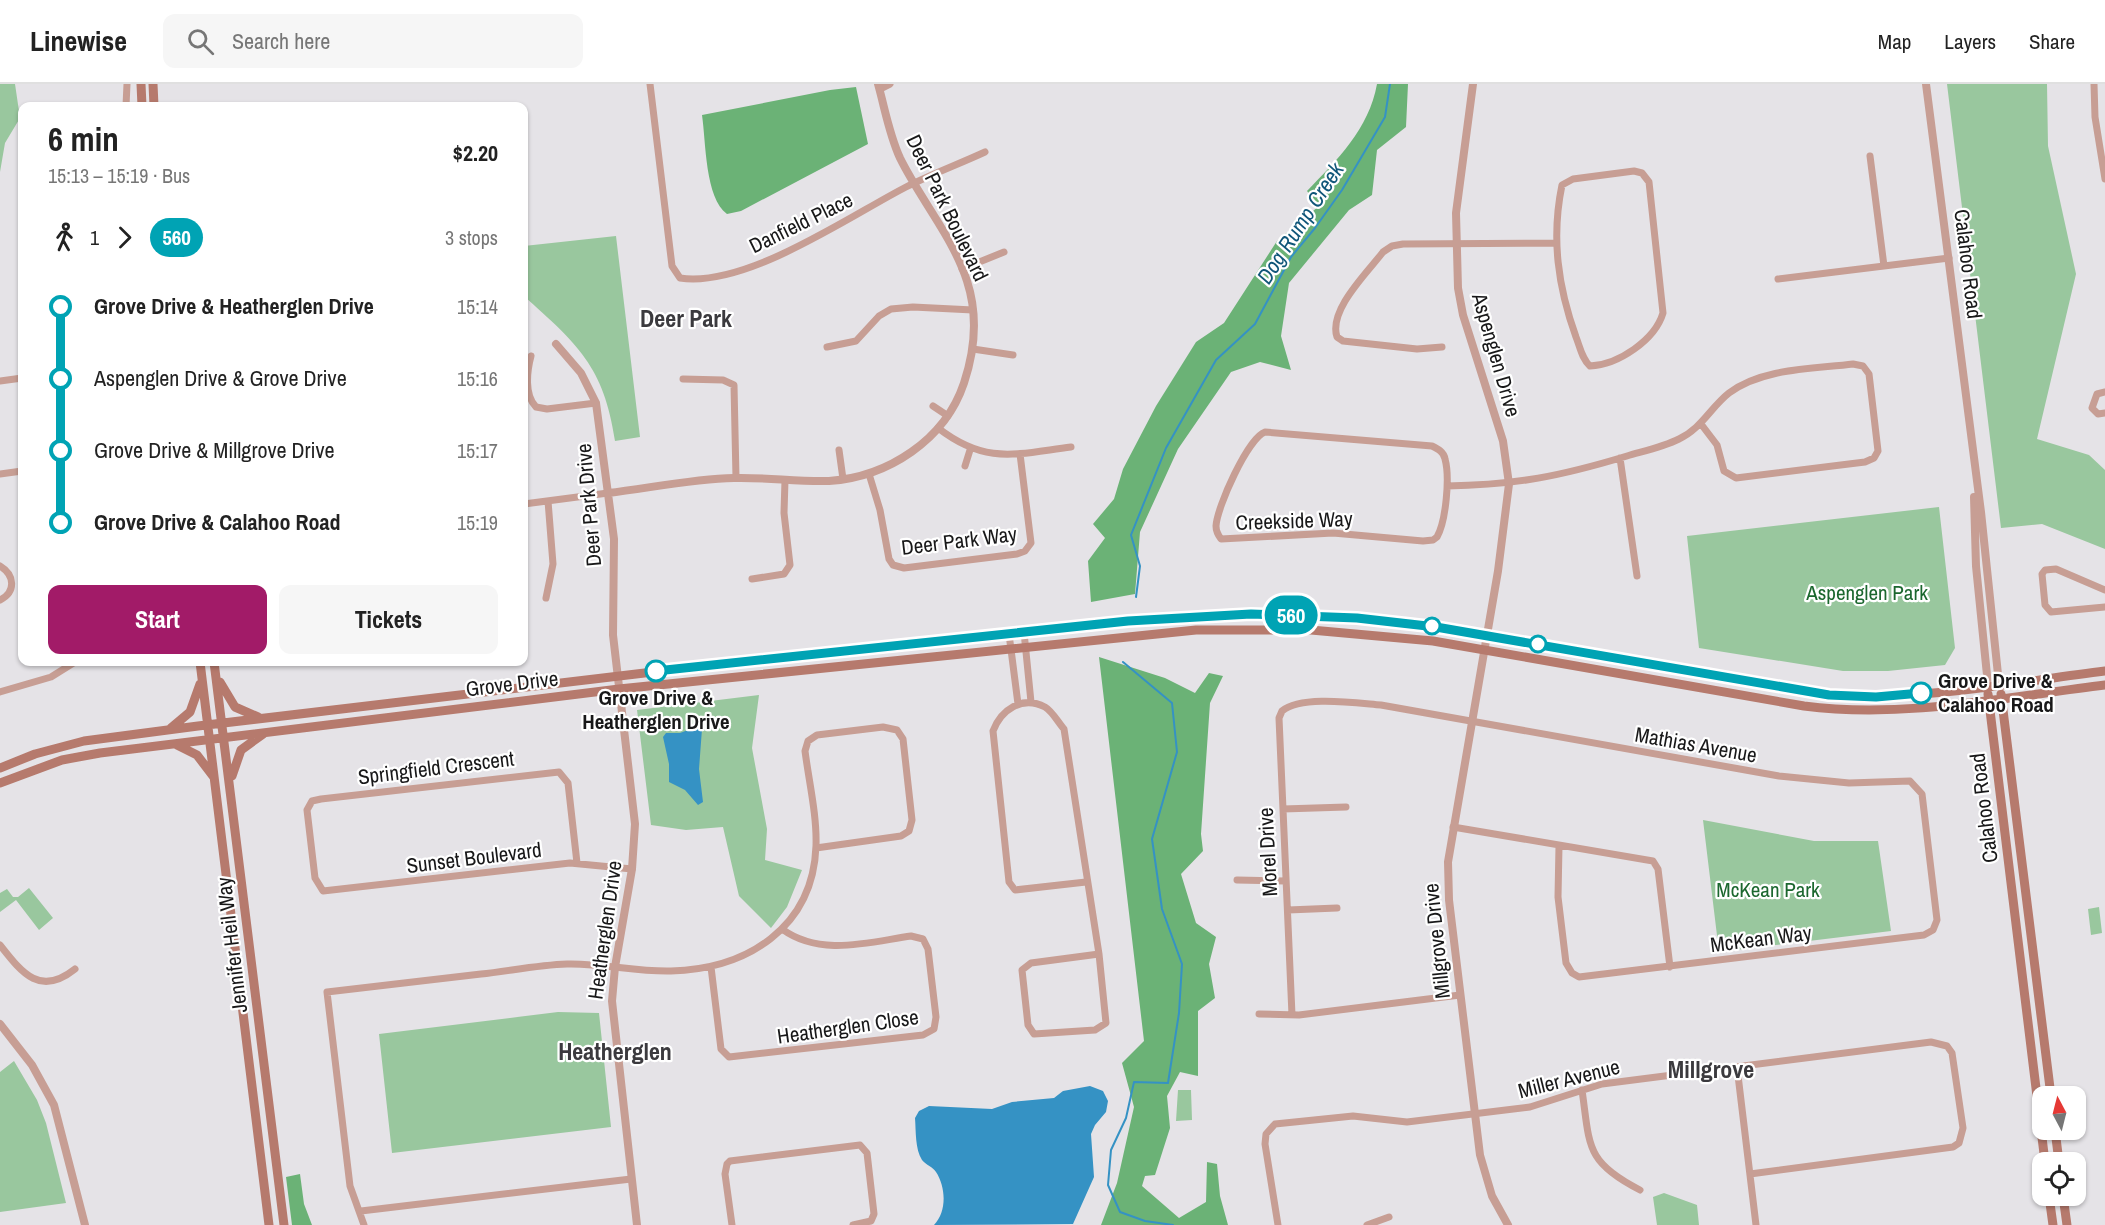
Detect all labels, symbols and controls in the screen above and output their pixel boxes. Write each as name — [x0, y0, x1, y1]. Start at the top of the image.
search box — [163, 14, 583, 68]
text: Linewise — [30, 22, 127, 60]
icon: search — [184, 25, 217, 58]
text: Search here — [232, 26, 330, 56]
text: Map — [1878, 27, 1911, 56]
text: Layers — [1944, 27, 1996, 56]
text: Share — [2029, 27, 2075, 56]
text: 6 min — [48, 117, 119, 161]
street label: Deer Park Boulevard — [899, 130, 996, 286]
text: $2.20 — [453, 138, 498, 168]
water label: Dog Rump Creek — [1249, 156, 1351, 290]
text: 15:13 – 15:19 · Bus — [48, 162, 190, 189]
street label: Danfield Place — [744, 185, 857, 260]
street label: Calahoo Road — [1947, 208, 1990, 320]
icon: walk — [48, 221, 81, 254]
icon: forward — [108, 221, 141, 254]
text: 560 — [162, 223, 191, 252]
text: 1 — [90, 224, 99, 251]
text: 3 stops — [445, 224, 498, 251]
street label: Aspenglen Drive — [1465, 289, 1528, 420]
text: Grove Drive & Heatherglen Drive — [94, 291, 374, 321]
text: 15:14 — [457, 293, 498, 320]
district label: Deer Park — [640, 302, 732, 334]
text: Aspenglen Drive & Grove Drive — [94, 363, 347, 393]
text: 15:16 — [457, 365, 498, 392]
text: Grove Drive & Millgrove Drive — [94, 435, 335, 465]
text: 15:17 — [457, 437, 498, 464]
street label: Deer Park Drive — [569, 442, 608, 568]
street label: Creekside Way — [1235, 504, 1353, 537]
text: Grove Drive & Calahoo Road — [94, 507, 341, 537]
text: 15:19 — [457, 509, 498, 536]
street label: Deer Park Way — [900, 519, 1019, 562]
park label: Aspenglen Park — [1805, 578, 1928, 607]
button: Start — [48, 585, 267, 654]
button: Tickets — [279, 585, 498, 654]
line badge: 560 — [1256, 596, 1326, 634]
text: 560 — [1277, 601, 1305, 630]
unlabelled marker — [1423, 617, 1441, 635]
unlabelled marker — [1529, 635, 1547, 653]
marker: Grove Drive & Heatherglen Drive — [645, 660, 667, 682]
street label: Grove Drive — [464, 663, 560, 704]
place label: Grove Drive & Calahoo Road — [1938, 666, 2054, 719]
marker: Grove Drive & Calahoo Road — [1910, 682, 1932, 704]
place label: Grove Drive & Heatherglen Drive — [582, 683, 730, 736]
street label: Mathias Avenue — [1633, 720, 1759, 769]
street label: Springfield Crescent — [356, 744, 516, 791]
street label: Calahoo Road — [1962, 752, 2005, 864]
street label: Morel Drive — [1251, 807, 1284, 897]
street label: Sunset Boulevard — [405, 835, 543, 880]
street label: Heatherglen Drive — [580, 859, 629, 1001]
street label: Jennifer Heil Way — [209, 875, 254, 1014]
park label: McKean Park — [1716, 875, 1820, 904]
street label: Millgrove Drive — [1416, 882, 1457, 1000]
street label: McKean Way — [1709, 918, 1814, 959]
street label: Heatherglen Close — [775, 1002, 921, 1051]
district label: Heatherglen — [558, 1035, 672, 1067]
street label: Miller Avenue — [1515, 1052, 1623, 1105]
district label: Millgrove — [1668, 1053, 1754, 1085]
north arrow — [2032, 1086, 2086, 1140]
map controls — [2032, 1086, 2086, 1206]
button: locate — [2032, 1152, 2086, 1206]

